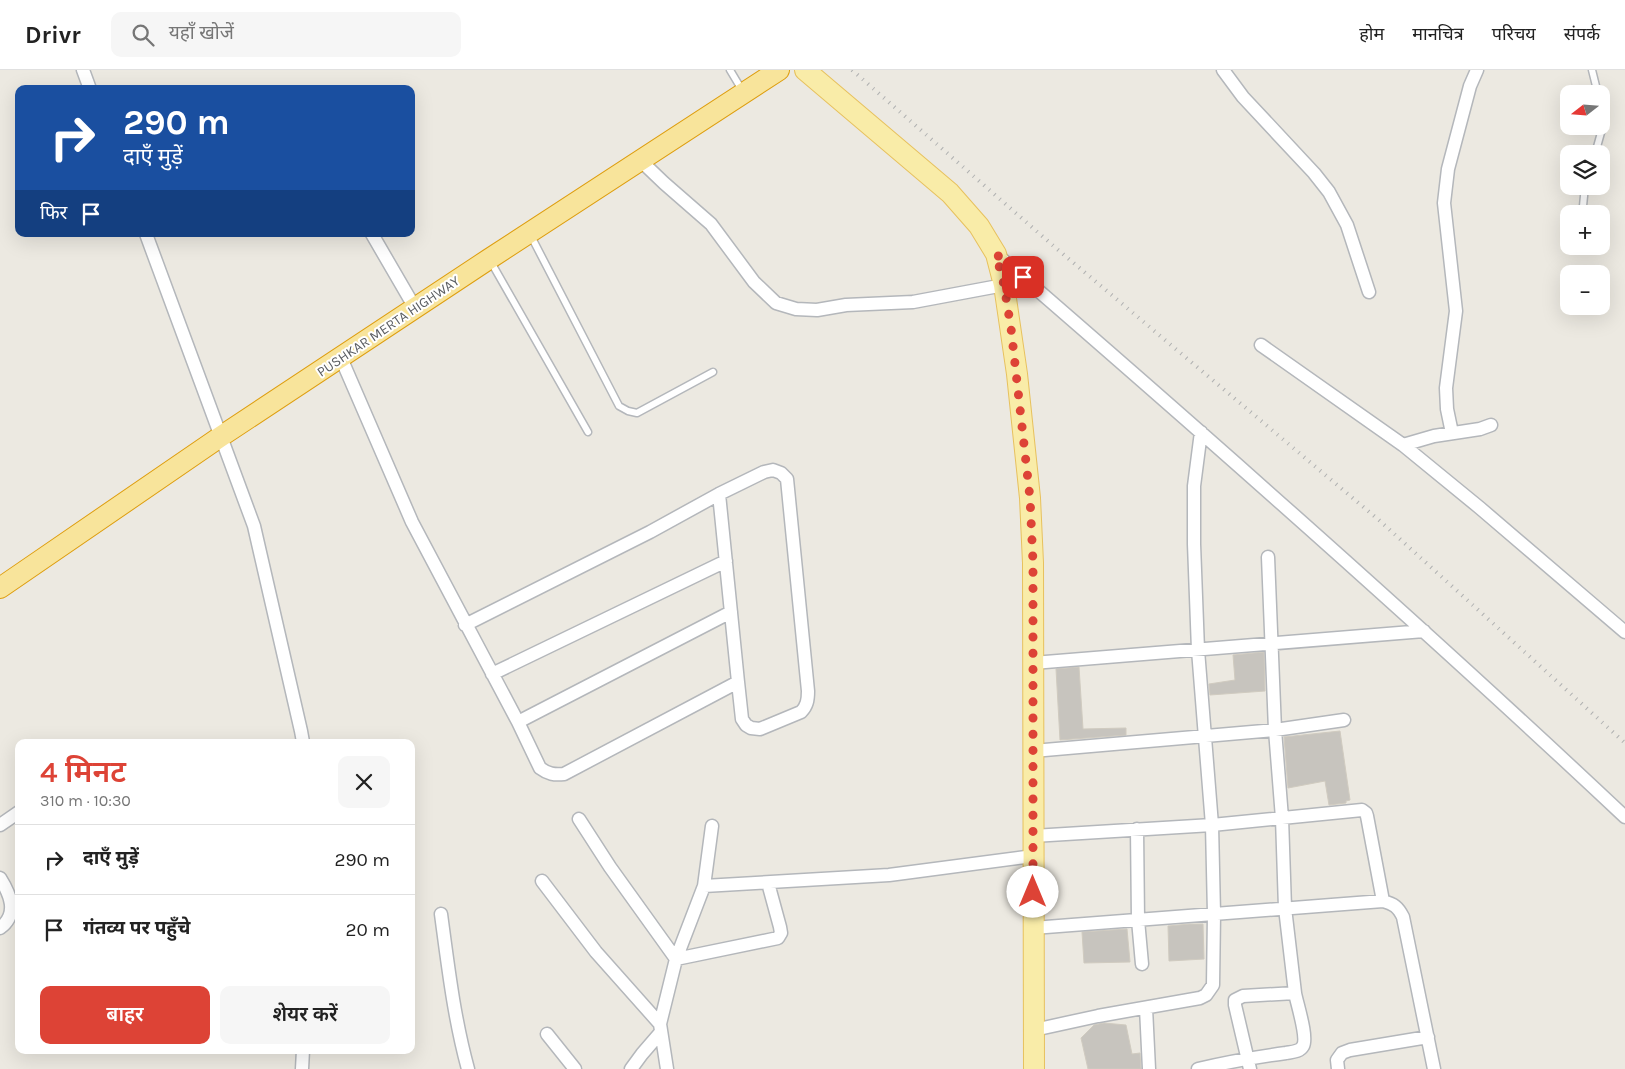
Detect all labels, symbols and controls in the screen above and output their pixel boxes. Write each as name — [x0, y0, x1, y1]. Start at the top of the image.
search box — [111, 12, 461, 57]
text: Drivr — [25, 21, 81, 49]
icon: search — [129, 21, 157, 49]
text: यहाँ खोजें — [169, 22, 234, 44]
text: होम — [1359, 23, 1384, 45]
text: मानचित्र — [1412, 23, 1464, 45]
text: परिचय — [1492, 23, 1536, 45]
text: संपर्क — [1564, 23, 1600, 45]
north arrow — [1560, 85, 1610, 135]
map controls — [1560, 85, 1610, 315]
text: 290 m — [123, 102, 230, 143]
icon: right — [40, 105, 105, 170]
text: दाएँ मुड़ें — [123, 144, 183, 170]
button: layers — [1560, 145, 1610, 195]
icon: arrive — [77, 200, 105, 228]
text: फिर — [40, 202, 67, 224]
button: + — [1560, 205, 1610, 255]
pin — [1002, 256, 1044, 298]
icon: arrive — [1009, 263, 1037, 291]
button: − — [1560, 265, 1610, 315]
street label: PUSHKAR MERTA HIGHWAY — [314, 272, 463, 381]
text: 4 मिनट — [40, 754, 126, 790]
button: close — [338, 756, 390, 808]
text: 310 m · 10:30 — [40, 791, 131, 810]
icon: right — [40, 846, 68, 874]
text: दाएँ मुड़ें — [83, 847, 139, 869]
text: 290 m — [334, 849, 390, 871]
position arrow — [1006, 865, 1058, 917]
icon: arrive — [40, 916, 68, 944]
text: गंतव्य पर पहुँचे — [83, 917, 190, 939]
text: 20 m — [345, 919, 390, 941]
button: बाहर — [40, 986, 210, 1044]
button: शेयर करें — [220, 986, 390, 1044]

